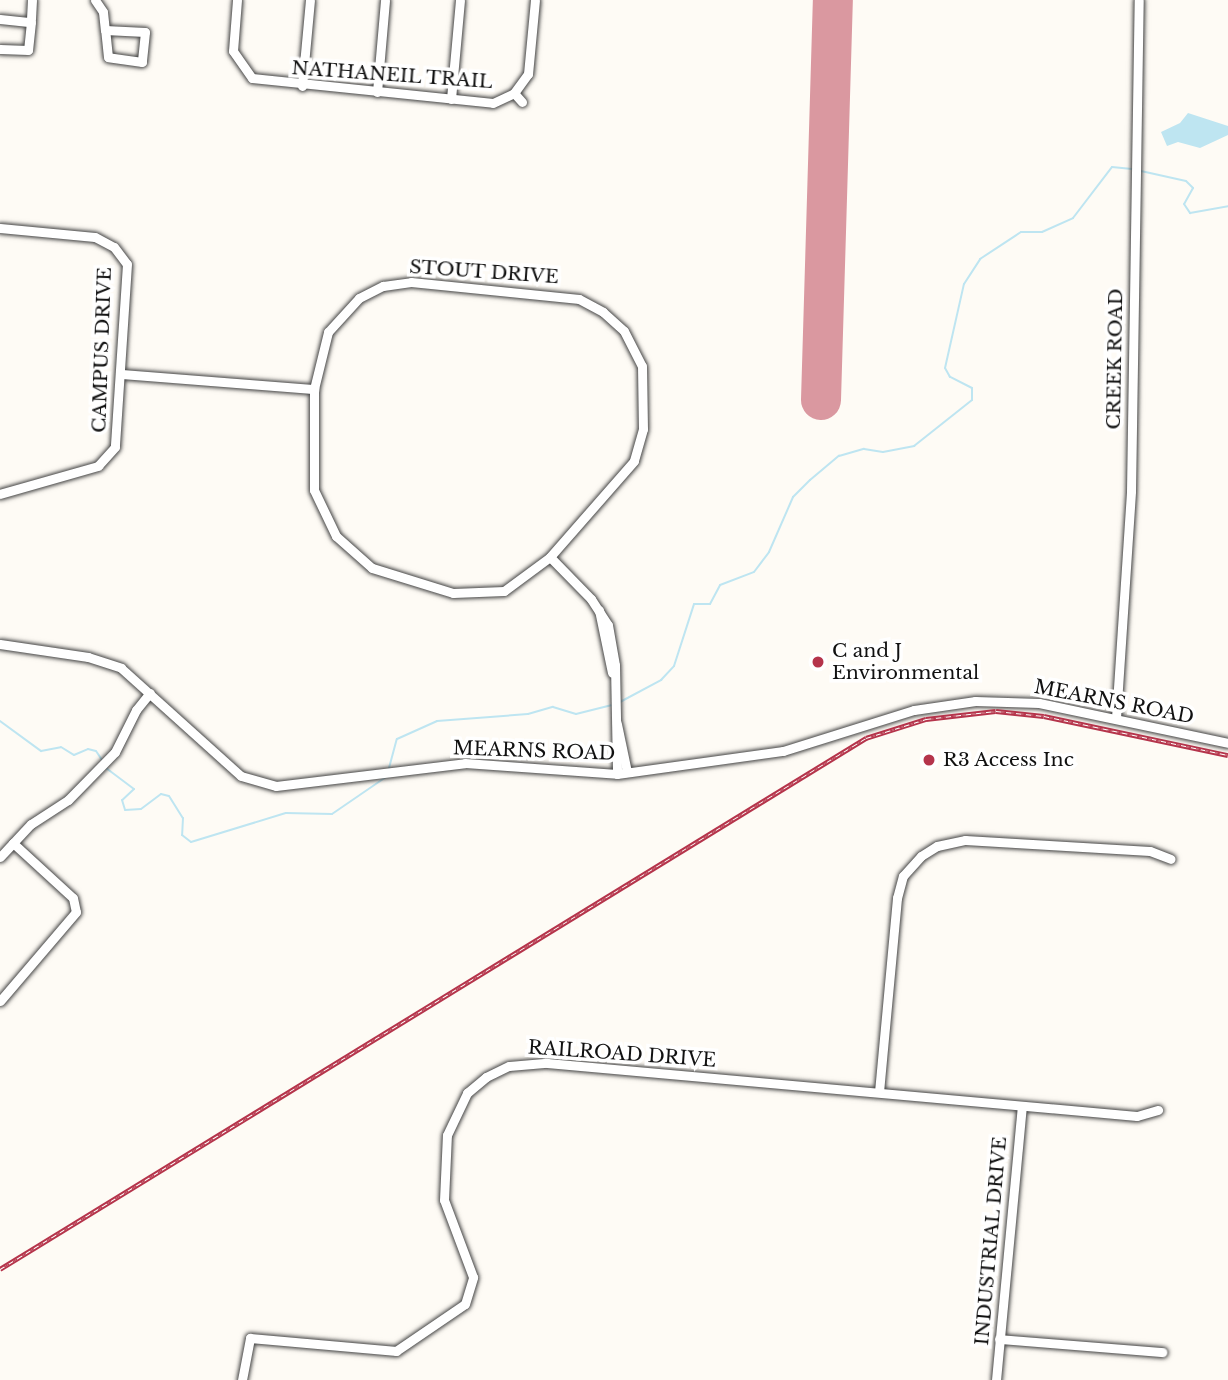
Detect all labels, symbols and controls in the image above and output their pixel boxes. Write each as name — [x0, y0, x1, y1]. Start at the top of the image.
street label: NATHANEIL TRAIL — [290, 57, 494, 93]
street label: STOUT DRIVE — [408, 255, 560, 289]
street label: CAMPUS DRIVE — [88, 267, 116, 433]
street label: CREEK ROAD — [1102, 288, 1128, 430]
place label: C and J Environmental — [832, 640, 979, 684]
marker: C and J Environmental — [810, 654, 826, 670]
street label: MEARNS ROAD — [1032, 675, 1196, 729]
street label: MEARNS ROAD — [452, 737, 616, 765]
place label: R3 Access Inc — [943, 749, 1075, 771]
marker: R3 Access Inc — [921, 752, 937, 768]
street label: RAILROAD DRIVE — [527, 1036, 717, 1072]
street label: INDUSTRIAL DRIVE — [970, 1135, 1012, 1347]

